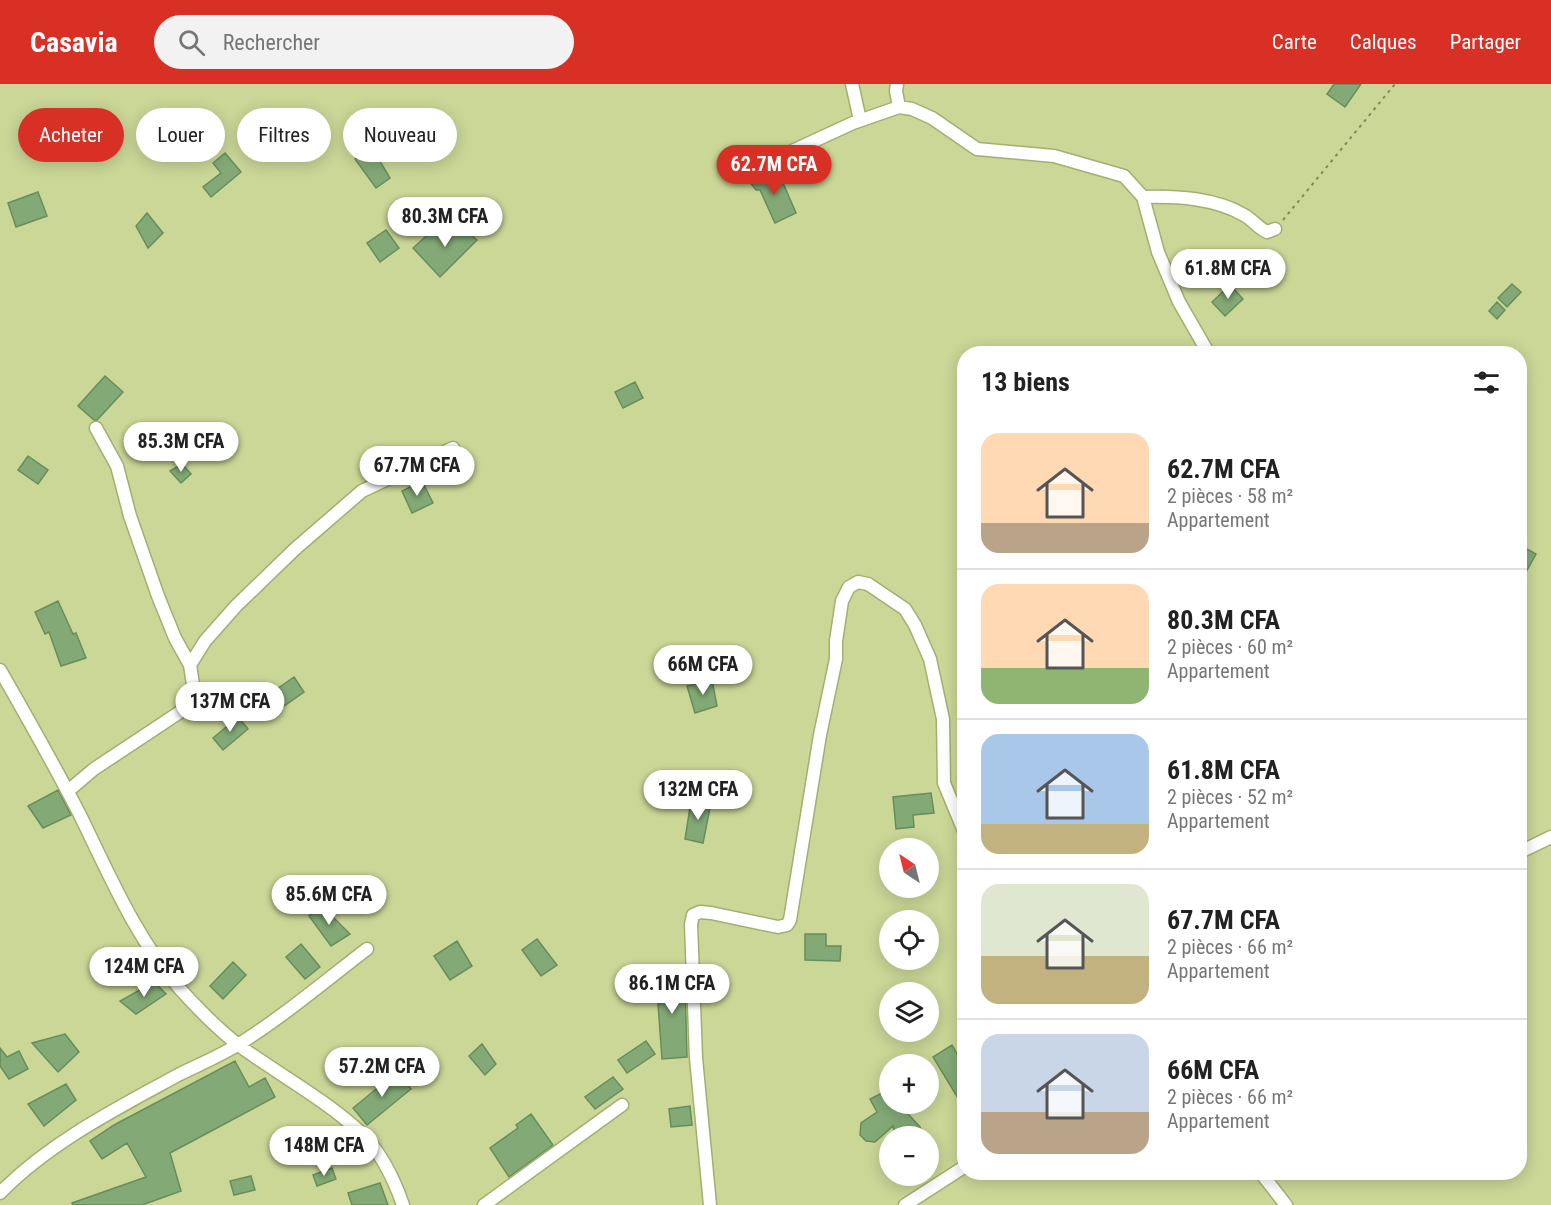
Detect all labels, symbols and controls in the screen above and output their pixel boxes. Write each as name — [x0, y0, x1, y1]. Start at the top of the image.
search box — [154, 15, 574, 69]
text: Casavia — [30, 26, 118, 59]
icon: search — [175, 26, 208, 59]
text: Rechercher — [223, 30, 320, 55]
text: Carte — [1272, 30, 1317, 54]
text: Calques — [1350, 30, 1417, 54]
text: Partager — [1450, 30, 1521, 54]
chip: Acheter — [18, 108, 124, 162]
chip: Louer — [136, 108, 225, 162]
chip: Filtres — [237, 108, 331, 162]
chip: Nouveau — [343, 108, 457, 162]
pin: 62.7M CFA — [705, 145, 843, 196]
text: 62.7M CFA — [731, 152, 817, 176]
pin: 80.3M CFA — [376, 197, 514, 248]
text: 80.3M CFA — [402, 204, 488, 228]
pin: 61.8M CFA — [1159, 249, 1297, 300]
text: 61.8M CFA — [1185, 256, 1271, 280]
icon: filters — [1470, 366, 1503, 399]
text: 13 biens — [981, 367, 1070, 397]
pin: 85.3M CFA — [112, 422, 250, 473]
text: 85.3M CFA — [138, 429, 224, 453]
pin: 67.7M CFA — [348, 446, 486, 497]
text: 67.7M CFA — [374, 453, 460, 477]
text: 62.7M CFA — [1167, 454, 1280, 484]
icon: home — [1029, 457, 1101, 529]
text: 2 pièces · 58 m² — [1167, 484, 1293, 508]
text: Appartement — [1167, 508, 1270, 532]
text: 80.3M CFA — [1167, 605, 1280, 635]
icon: home — [1029, 608, 1101, 680]
text: 2 pièces · 60 m² — [1167, 635, 1293, 659]
pin: 66M CFA — [648, 645, 758, 696]
text: 66M CFA — [668, 652, 738, 676]
text: Appartement — [1167, 659, 1270, 683]
pin: 137M CFA — [168, 682, 292, 733]
text: 137M CFA — [189, 689, 271, 713]
text: 61.8M CFA — [1167, 755, 1280, 785]
icon: home — [1029, 758, 1101, 830]
pin: 132M CFA — [636, 770, 760, 821]
text: 132M CFA — [657, 777, 739, 801]
text: 2 pièces · 52 m² — [1167, 785, 1293, 809]
text: Appartement — [1167, 809, 1270, 833]
north arrow — [879, 838, 939, 898]
map controls — [879, 838, 939, 1186]
pin: 85.6M CFA — [260, 875, 398, 926]
text: 85.6M CFA — [286, 882, 372, 906]
text: 67.7M CFA — [1167, 905, 1280, 935]
icon: home — [1029, 908, 1101, 980]
button: locate — [879, 910, 939, 970]
text: 2 pièces · 66 m² — [1167, 935, 1293, 959]
pin: 124M CFA — [82, 947, 206, 998]
text: 124M CFA — [103, 954, 185, 978]
text: Appartement — [1167, 959, 1270, 983]
pin: 86.1M CFA — [603, 964, 741, 1015]
text: 86.1M CFA — [629, 971, 715, 995]
button: layers — [879, 982, 939, 1042]
pin: 57.2M CFA — [313, 1047, 451, 1098]
text: 57.2M CFA — [339, 1054, 425, 1078]
button: + — [879, 1054, 939, 1114]
text: 66M CFA — [1167, 1055, 1259, 1085]
icon: home — [1029, 1058, 1101, 1130]
text: 2 pièces · 66 m² — [1167, 1085, 1293, 1109]
text: Appartement — [1167, 1109, 1270, 1133]
pin: 148M CFA — [262, 1126, 386, 1177]
button: − — [879, 1126, 939, 1186]
text: 148M CFA — [283, 1133, 365, 1157]

